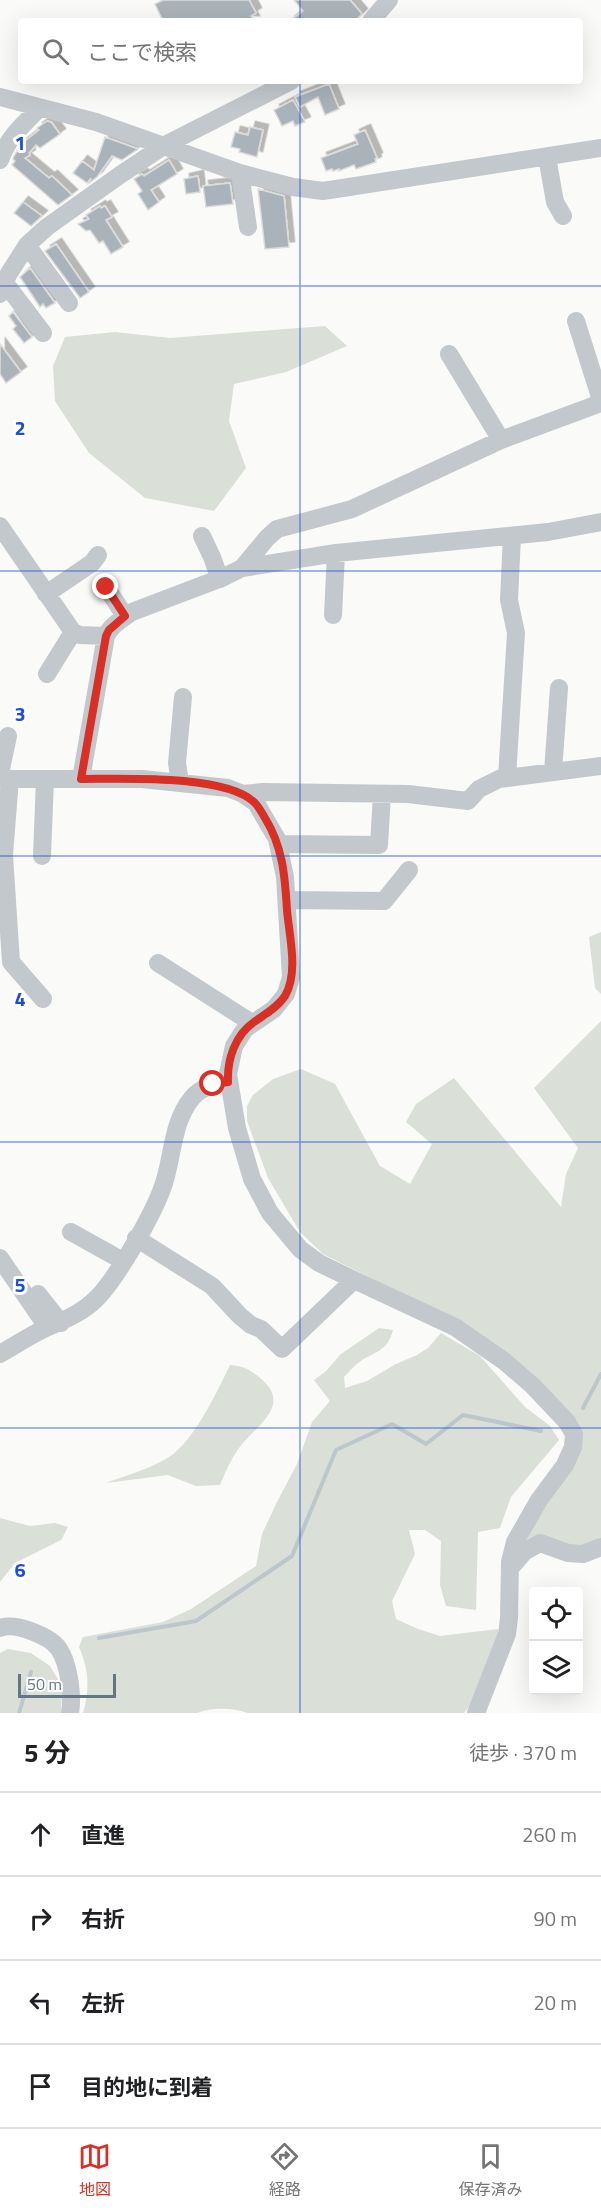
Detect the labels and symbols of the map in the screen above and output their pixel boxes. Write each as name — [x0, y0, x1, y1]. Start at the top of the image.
text: 1 — [14, 127, 26, 158]
text: 2 — [14, 412, 26, 443]
route end — [92, 573, 118, 599]
text: 3 — [14, 698, 26, 729]
text: 4 — [14, 983, 26, 1014]
route start — [199, 1070, 225, 1096]
text: 5 — [14, 1269, 26, 1300]
text: 6 — [14, 1554, 26, 1585]
scale bar — [18, 1671, 116, 1698]

